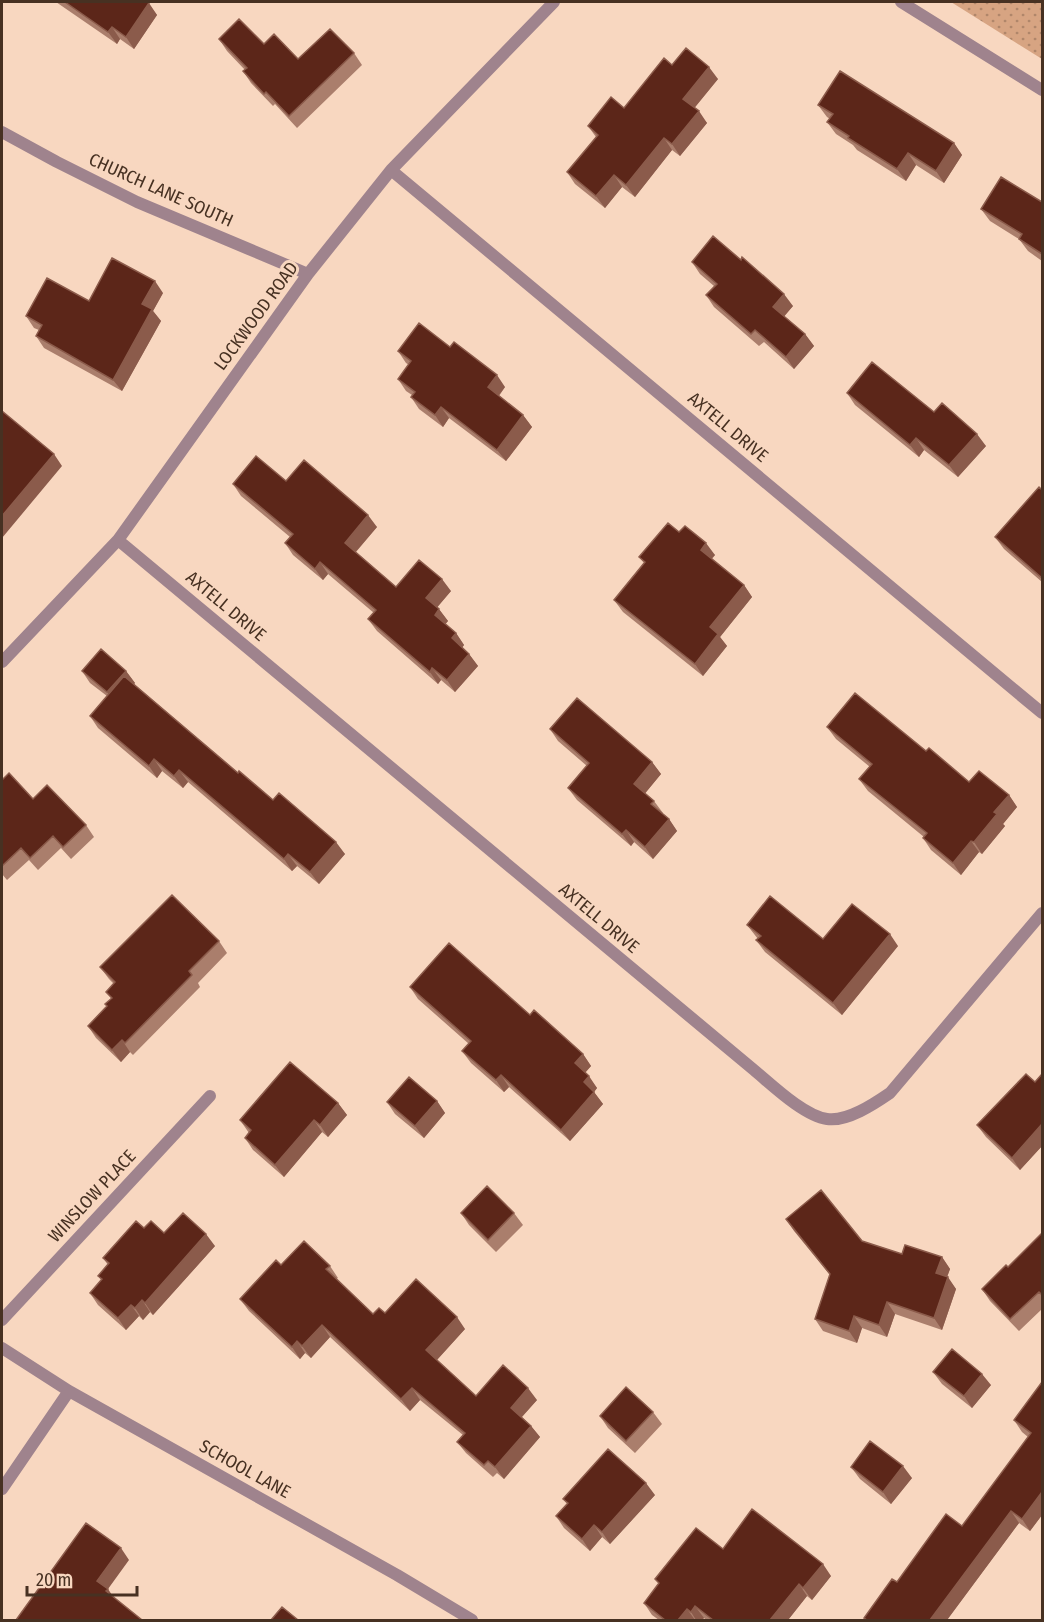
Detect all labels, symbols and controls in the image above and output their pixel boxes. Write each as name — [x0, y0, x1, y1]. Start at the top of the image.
street label: CHURCH LANE SOUTH — [85, 148, 237, 232]
street label: LOCKWOOD ROAD — [209, 258, 303, 374]
street label: AXTELL DRIVE — [683, 387, 773, 467]
street label: AXTELL DRIVE — [181, 566, 271, 646]
street label: AXTELL DRIVE — [554, 878, 644, 958]
street label: WINSLOW PLACE — [44, 1145, 140, 1247]
street label: SCHOOL LANE — [196, 1435, 294, 1503]
scale bar — [27, 1559, 136, 1597]
text: 20 m — [36, 1569, 71, 1591]

